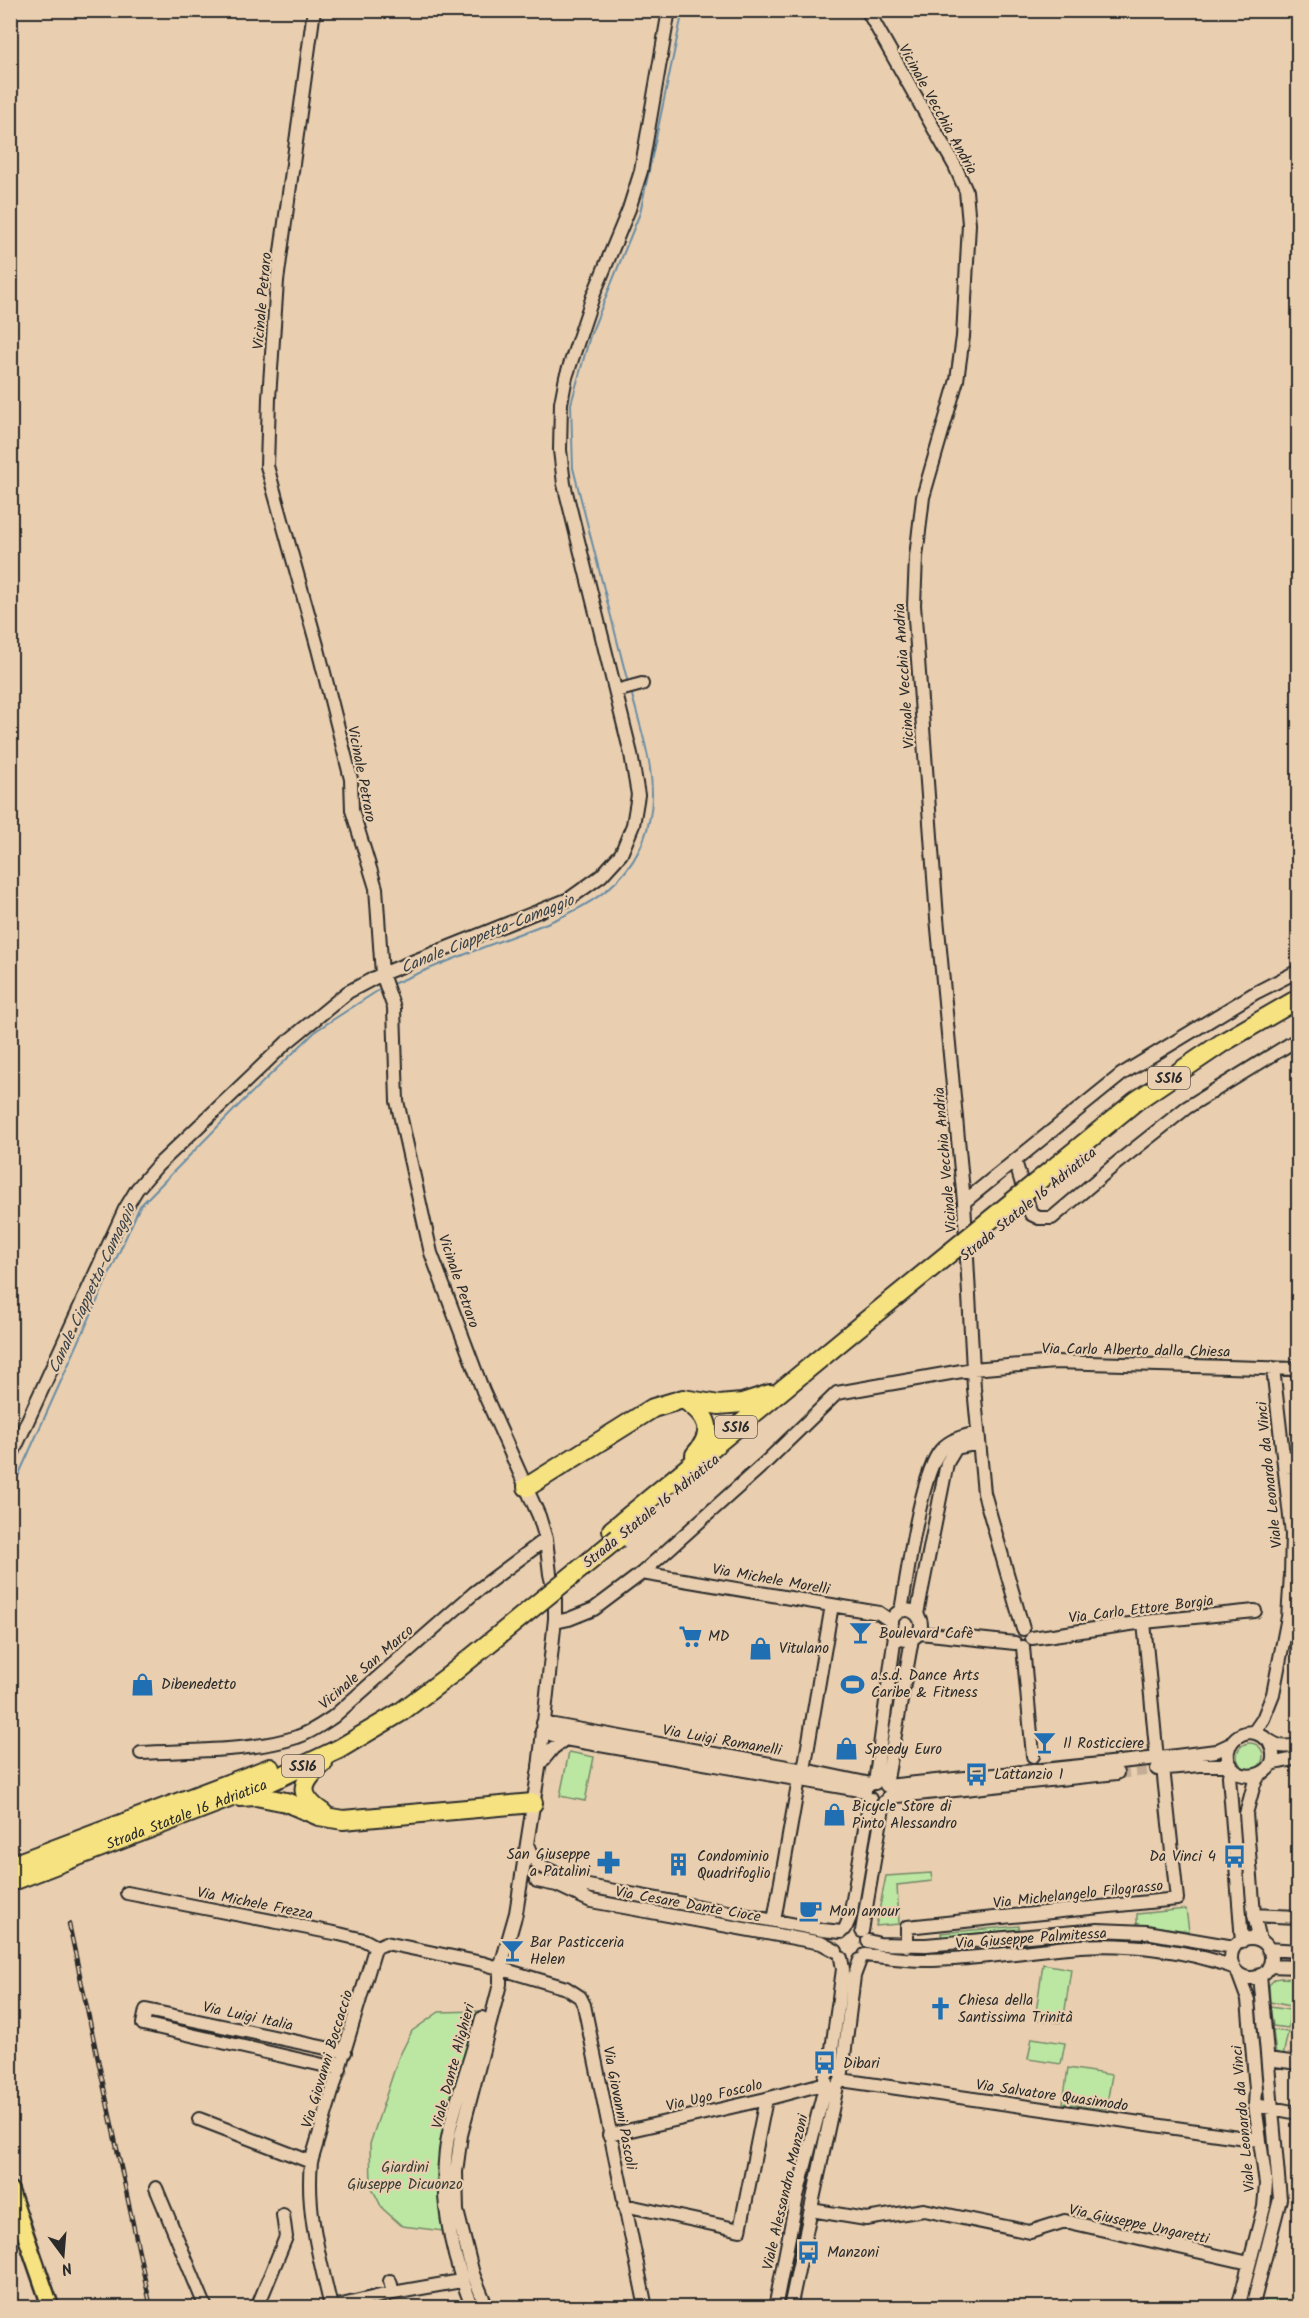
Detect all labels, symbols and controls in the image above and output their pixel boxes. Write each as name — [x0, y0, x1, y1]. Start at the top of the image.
street label: Vicinale Vecchia Andria — [891, 40, 983, 179]
street label: Vicinale Petraro — [247, 251, 279, 351]
street label: Vicinale Vecchia Andria — [888, 602, 922, 750]
street label: Vicinale Petraro — [340, 724, 382, 825]
water label: Canale Ciappetta-Camaggio — [397, 888, 580, 981]
road number: SS16 — [1148, 1067, 1190, 1089]
street label: Vicinale Vecchia Andria — [928, 1086, 964, 1234]
street label: Strada Statale 16 Adriatica — [955, 1142, 1103, 1268]
water label: Canale Ciappetta-Camaggio — [42, 1198, 143, 1378]
street label: Vicinale Petraro — [431, 1231, 485, 1332]
street label: Via Carlo Alberto dalla Chiesa — [1041, 1337, 1231, 1365]
street label: Viale Leonardo da Vinci — [1250, 1399, 1290, 1549]
road number: SS16 — [715, 1416, 757, 1438]
street label: Strada Statale 16 Adriatica — [578, 1449, 726, 1575]
street label: Via Michele Morelli — [710, 1558, 833, 1602]
street label: Via Carlo Ettore Borgia — [1067, 1589, 1215, 1631]
street label: Vicinale San Marco — [314, 1619, 420, 1716]
bar icon: Boulevard Cafè — [848, 1620, 874, 1646]
place label: Boulevard Cafè — [879, 1622, 973, 1646]
supermarket icon: MD — [677, 1623, 703, 1649]
place label: MD — [708, 1625, 730, 1649]
shop icon: Vitulano — [748, 1635, 774, 1661]
place label: Vitulano — [779, 1637, 829, 1661]
place label: a.s.d. Dance Arts Caribe & Fitness — [871, 1664, 980, 1705]
shop icon: Dibenedetto — [130, 1671, 156, 1697]
sports icon: a.s.d. Dance Arts Caribe & Fitness — [840, 1671, 866, 1697]
place label: Dibenedetto — [161, 1673, 236, 1697]
street label: Via Luigi Romanelli — [660, 1719, 785, 1764]
bar icon: Il Rosticciere — [1032, 1730, 1058, 1756]
place label: Il Rosticciere — [1063, 1732, 1144, 1756]
shop icon: Speedy Euro — [834, 1736, 860, 1762]
place label: Speedy Euro — [865, 1738, 942, 1762]
road number: SS16 — [282, 1755, 324, 1777]
bus stop icon: Lattanzio 1 — [963, 1761, 989, 1787]
place label: Lattanzio 1 — [994, 1763, 1064, 1787]
street label: Strada Statale 16 Adriatica — [103, 1773, 271, 1857]
place label: Bicycle Store di Pinto Alessandro — [852, 1795, 957, 1836]
shop icon: Bicycle Store di Pinto Alessandro — [821, 1802, 847, 1828]
place label: San Giuseppe a Patalini — [507, 1843, 591, 1884]
bus stop icon: Da Vinci 4 — [1221, 1843, 1247, 1869]
place label: Condominio Quadrifoglio — [697, 1845, 771, 1886]
place label: Da Vinci 4 — [1149, 1845, 1216, 1869]
pharmacy icon: San Giuseppe a Patalini — [595, 1850, 621, 1876]
building icon: Condominio Quadrifoglio — [666, 1852, 692, 1878]
street label: Via Michelangelo Filograsso — [992, 1874, 1165, 1916]
street label: Via Cesare Dante Cioce — [613, 1880, 763, 1930]
street label: Via Michele Frezza — [195, 1881, 315, 1927]
cafe icon: Mon amour — [798, 1898, 824, 1924]
place label: Mon amour — [829, 1900, 901, 1924]
street label: Via Giuseppe Palmitessa — [955, 1922, 1107, 1956]
place label: Bar Pasticceria Helen — [530, 1931, 624, 1972]
bar icon: Bar Pasticceria Helen — [499, 1938, 525, 1964]
street label: Via Giovanni Boccaccio — [295, 1987, 360, 2131]
place label: Chiesa della Santissima Trinità — [958, 1989, 1073, 2030]
street label: Via Luigi Italia — [200, 1996, 295, 2038]
church icon: Chiesa della Santissima Trinità — [927, 1996, 953, 2022]
street label: Viale Dante Alighieri — [426, 2000, 483, 2132]
street label: Viale Leonardo da Vinci — [1225, 2043, 1262, 2193]
street label: Via Giovanni Pascoli — [595, 2044, 643, 2173]
bus stop icon: Dibari — [812, 2050, 838, 2076]
place label: Dibari — [843, 2052, 881, 2076]
street label: Via Ugo Foscolo — [664, 2073, 765, 2119]
street label: Via Salvatore Quasimodo — [974, 2073, 1130, 2119]
street label: Viale Alessandro Manzoni — [756, 2110, 816, 2273]
park label: Giardini Giuseppe Dicuonzo — [347, 2156, 463, 2197]
street label: Via Giuseppe Ungaretti — [1066, 2198, 1213, 2252]
north arrow — [33, 2225, 93, 2285]
bus stop icon: Manzoni — [796, 2239, 822, 2265]
place label: Manzoni — [827, 2241, 880, 2265]
text: N — [58, 2255, 75, 2281]

